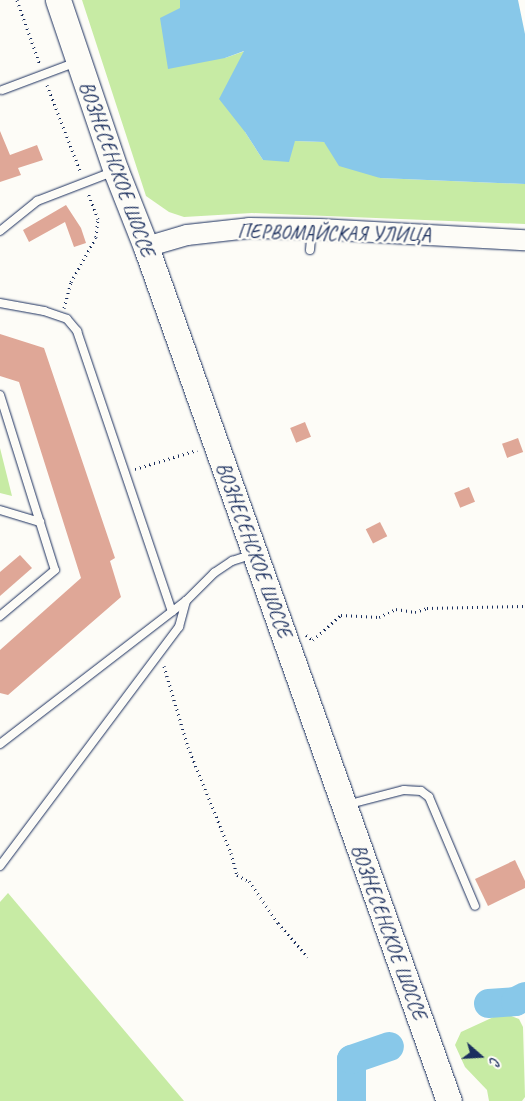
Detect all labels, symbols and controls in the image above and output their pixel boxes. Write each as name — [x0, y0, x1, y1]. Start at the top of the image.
street label: ВОЗНЕСЕНСКОЕ ШОССЕ — [74, 78, 160, 260]
street label: ПЕРВОМАЙСКАЯ УЛИЦА — [238, 219, 430, 247]
street label: ВОЗНЕСЕНСКОЕ ШОССЕ — [211, 459, 297, 641]
street label: ВОЗНЕСЕНСКОЕ ШОССЕ — [346, 841, 432, 1023]
north arrow — [455, 1031, 505, 1081]
text: С — [485, 1055, 504, 1067]

